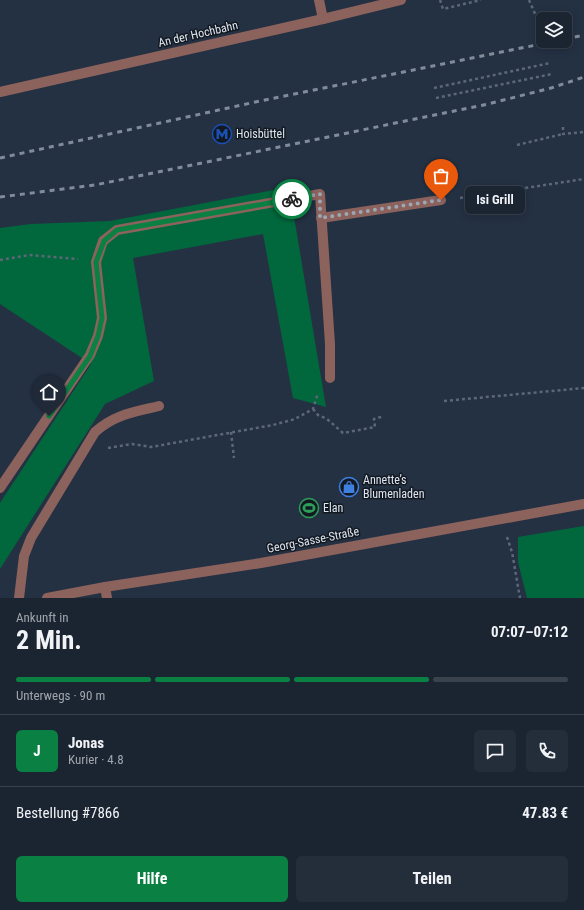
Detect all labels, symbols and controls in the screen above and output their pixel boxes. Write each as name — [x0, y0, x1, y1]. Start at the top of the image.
map controls — [536, 12, 572, 48]
button: layers — [536, 12, 572, 48]
street label: An der Hochbahn — [157, 18, 239, 50]
metro station icon: Hoisbüttel — [211, 123, 233, 145]
place label: Hoisbüttel — [236, 127, 285, 141]
pin — [424, 159, 458, 200]
icon: bag — [430, 165, 452, 187]
courier — [272, 179, 312, 219]
callout: Isi Grill — [465, 186, 525, 214]
icon: bike — [281, 188, 303, 210]
text: Isi Grill — [476, 192, 514, 207]
pin — [32, 375, 66, 416]
icon: home — [38, 381, 60, 403]
place label: Annette’s Blumenladen — [363, 473, 425, 501]
shop icon: Annette’s Blumenladen — [338, 476, 360, 498]
sports icon: Elan — [298, 497, 320, 519]
place label: Elan — [323, 501, 343, 515]
street label: Georg-Sasse-Straße — [266, 524, 361, 556]
text: Ankunft in — [16, 610, 68, 625]
text: 07:07–07:12 — [491, 623, 568, 641]
text: 2 Min. — [16, 625, 82, 655]
text: Unterwegs · 90 m — [16, 688, 105, 703]
button: chat — [474, 730, 516, 772]
button: phone — [526, 730, 568, 772]
text: Jonas — [68, 734, 104, 752]
text: J — [33, 742, 41, 760]
text: Kurier · 4.8 — [68, 752, 124, 767]
text: Bestellung #7866 — [16, 804, 120, 822]
text: 47.83 € — [522, 804, 568, 822]
button: Hilfe — [16, 856, 288, 902]
button: Teilen — [296, 856, 568, 902]

